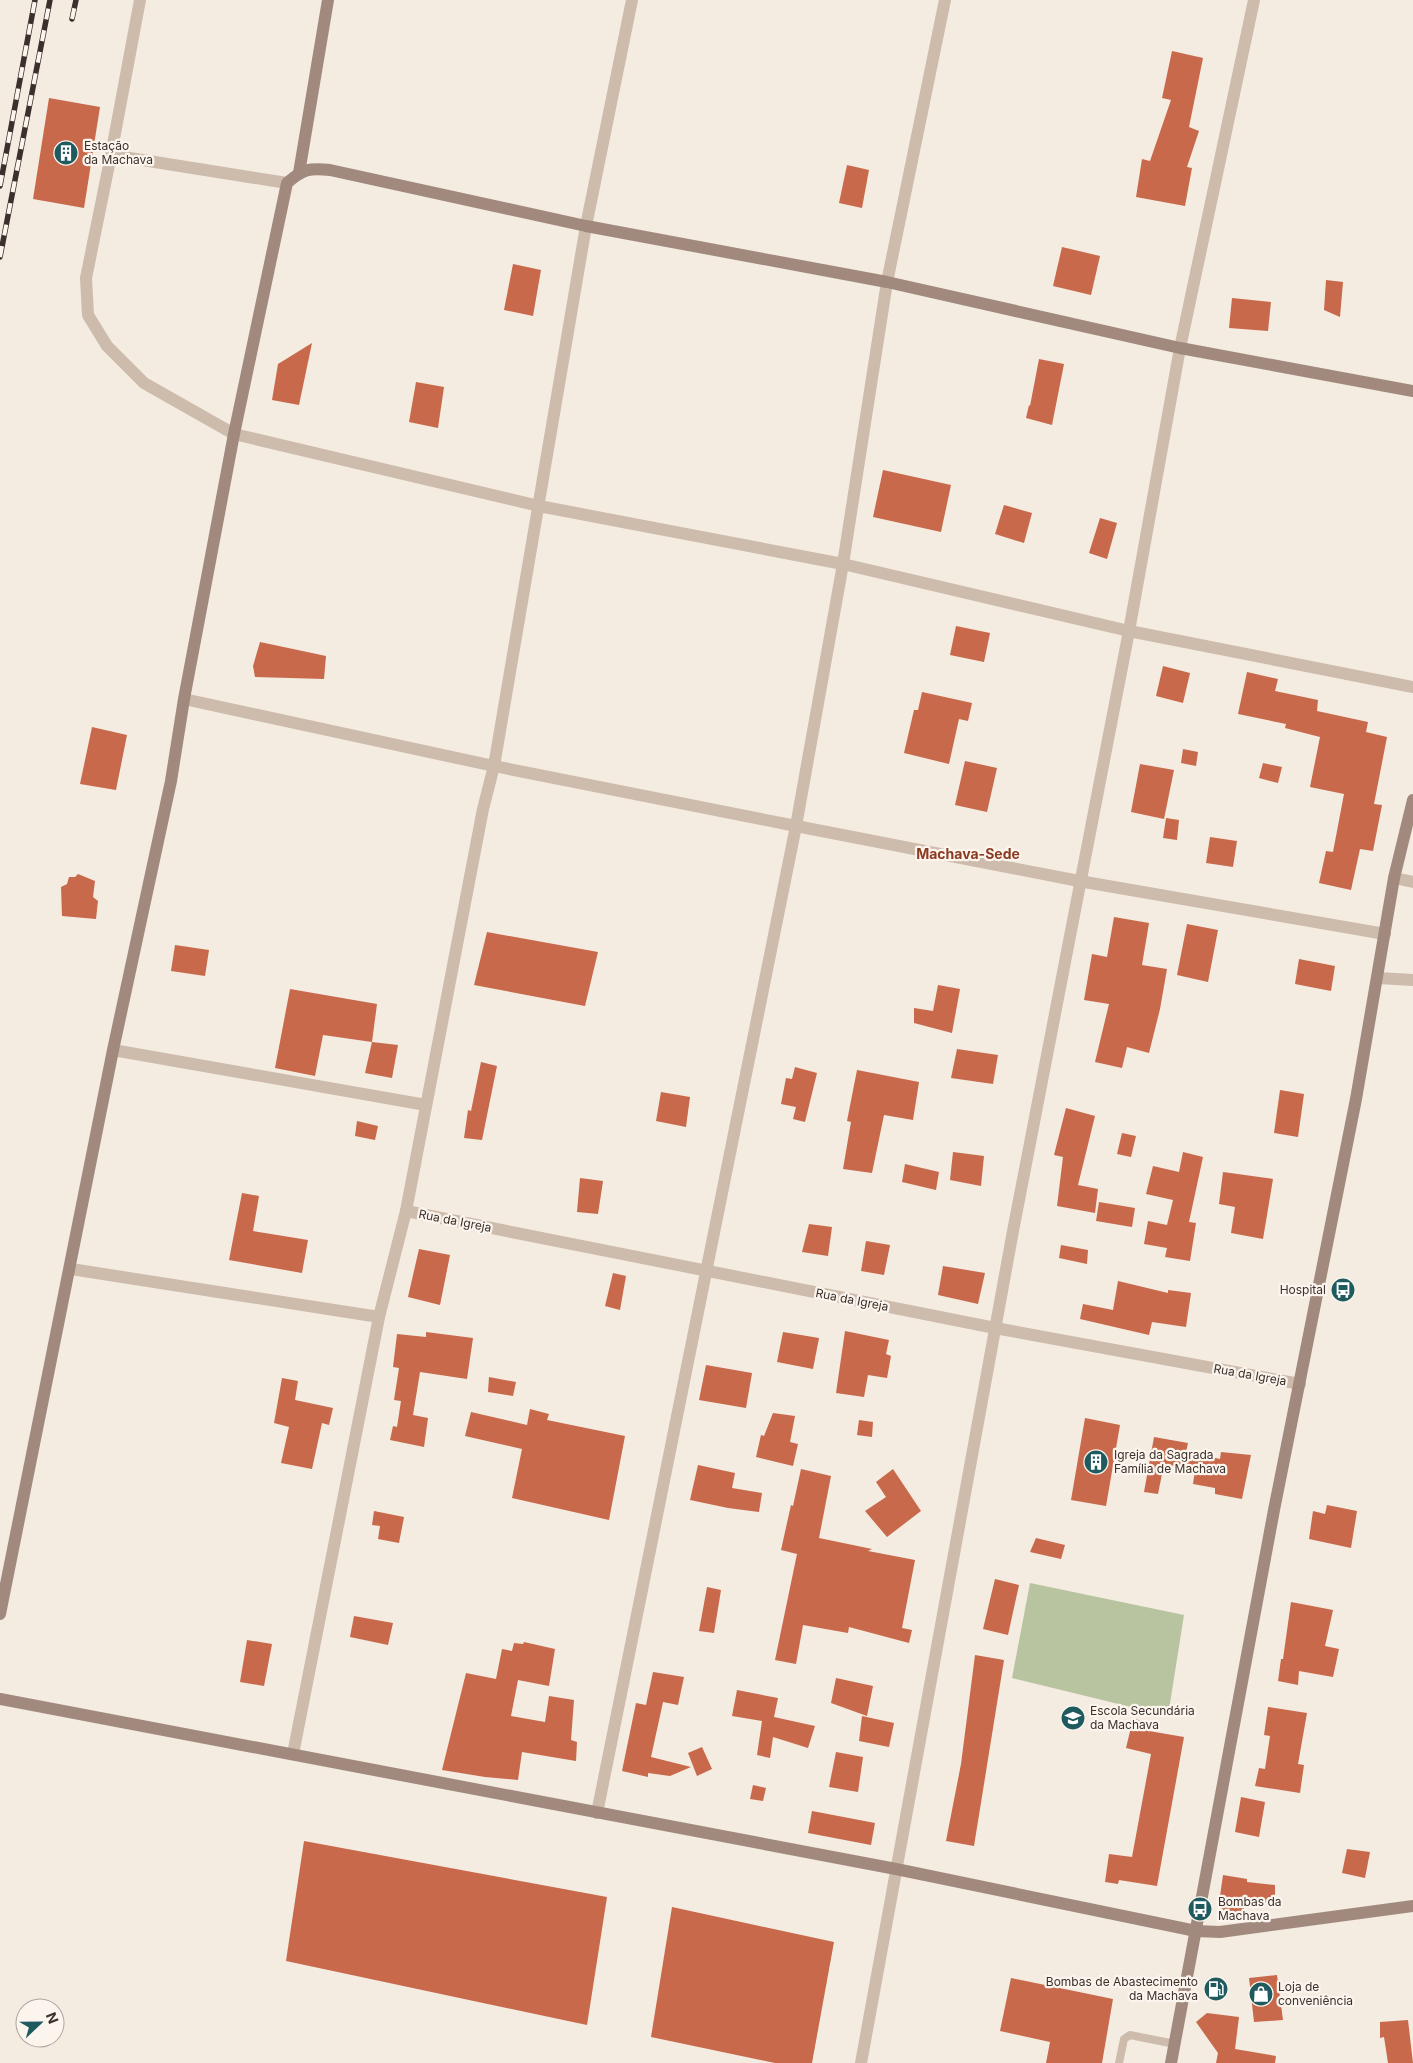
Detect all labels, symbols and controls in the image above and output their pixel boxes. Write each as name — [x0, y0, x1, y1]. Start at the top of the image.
place label: Estação da Machava — [84, 138, 153, 167]
building icon: Estação da Machava — [53, 140, 79, 166]
district label: Machava-Sede — [916, 845, 1020, 862]
street label: Rua da Igreja — [417, 1206, 493, 1235]
bus stop icon: Hospital — [1330, 1277, 1356, 1303]
place label: Hospital — [1280, 1282, 1326, 1297]
street label: Rua da Igreja — [814, 1285, 890, 1314]
street label: Rua da Igreja — [1212, 1361, 1288, 1388]
place label: Igreja da Sagrada Família de Machava — [1114, 1447, 1226, 1476]
building icon: Igreja da Sagrada Família de Machava — [1083, 1449, 1109, 1475]
place label: Escola Secundária da Machava — [1090, 1703, 1195, 1732]
school or university icon: Escola Secundária da Machava — [1060, 1705, 1086, 1731]
place label: Bombas da Machava — [1218, 1894, 1282, 1923]
bus stop icon: Bombas da Machava — [1187, 1896, 1213, 1922]
place label: Bombas de Abastecimento da Machava — [1046, 1974, 1198, 2003]
fuel station icon: Bombas de Abastecimento da Machava — [1203, 1976, 1229, 2002]
place label: Loja de conveniência — [1278, 1979, 1353, 2008]
shop icon: Loja de conveniência — [1248, 1981, 1274, 2007]
north arrow — [15, 1998, 65, 2048]
text: N — [43, 2010, 62, 2026]

